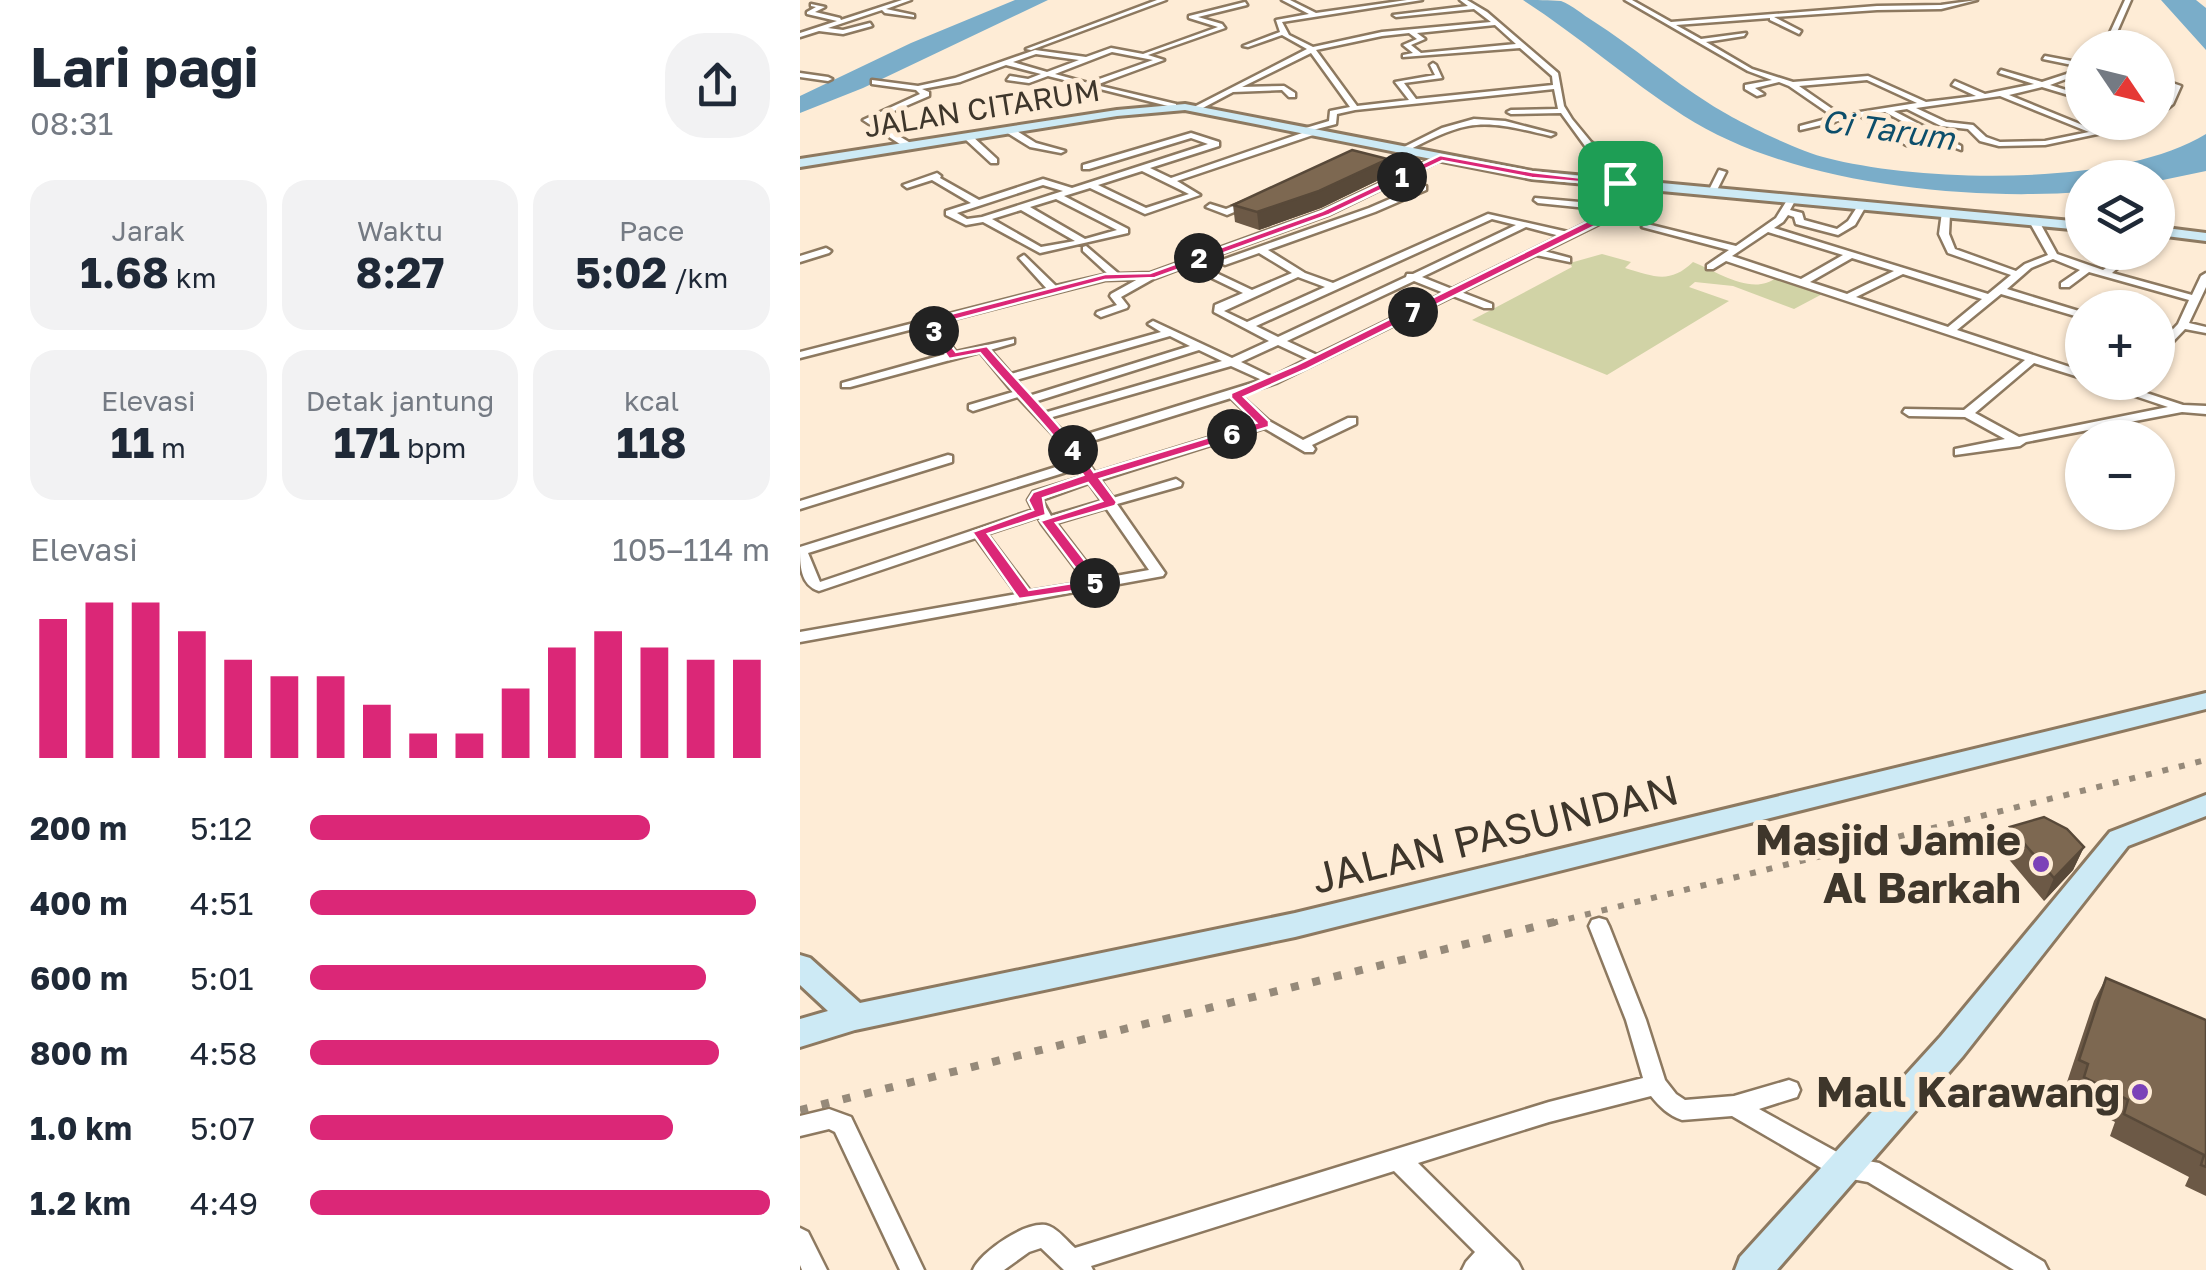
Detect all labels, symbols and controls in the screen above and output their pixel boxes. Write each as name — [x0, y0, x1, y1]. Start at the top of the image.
north arrow — [2065, 30, 2175, 140]
map controls — [2065, 30, 2175, 530]
text: Lari pagi — [30, 33, 259, 99]
button: share — [665, 33, 770, 138]
street label: JALAN CITARUM — [861, 72, 1102, 144]
water label: Ci Tarum — [1819, 101, 1959, 157]
text: 08:31 — [30, 104, 113, 142]
pin — [1578, 141, 1663, 226]
pin: 1 — [1377, 152, 1427, 202]
icon: arrive — [1593, 156, 1648, 211]
text: 1 — [1395, 160, 1409, 193]
button: layers — [2065, 160, 2175, 270]
text: Jarak — [112, 214, 185, 247]
text: Waktu — [357, 214, 443, 247]
text: Pace — [619, 214, 684, 247]
pin: 2 — [1174, 233, 1224, 283]
text: 2 — [1190, 241, 1208, 274]
text: 1.68 — [80, 247, 169, 297]
text: 8:27 — [356, 247, 444, 297]
text: 5:02 — [575, 247, 667, 297]
text: km — [169, 261, 216, 294]
text: /km — [667, 261, 728, 294]
pin: 7 — [1388, 287, 1438, 337]
button: + — [2065, 290, 2175, 400]
text: 7 — [1405, 295, 1421, 328]
pin: 3 — [909, 306, 959, 356]
text: 3 — [925, 314, 943, 347]
text: Elevasi — [101, 384, 196, 417]
text: Detak jantung — [306, 384, 494, 417]
text: kcal — [624, 384, 679, 417]
pin: 6 — [1207, 409, 1257, 459]
text: 11 — [111, 417, 154, 467]
text: 171 — [334, 417, 400, 467]
text: 118 — [617, 417, 687, 467]
text: 6 — [1223, 417, 1241, 450]
button: − — [2065, 420, 2175, 530]
pin: 4 — [1048, 425, 1098, 475]
text: m — [154, 431, 186, 464]
text: bpm — [400, 431, 466, 464]
text: 4 — [1064, 433, 1082, 466]
text: Elevasi — [30, 530, 138, 568]
text: 105–114 m — [612, 530, 770, 568]
pin: 5 — [1070, 558, 1120, 608]
text: 5 — [1086, 566, 1104, 599]
street label: JALAN PASUNDAN — [1306, 763, 1683, 903]
text: 200 m — [30, 809, 127, 847]
text: 5:12 — [190, 809, 252, 847]
place label: Masjid Jamie Al Barkah — [1755, 814, 2021, 912]
marker: Masjid Jamie Al Barkah — [2030, 853, 2052, 875]
text: 400 m — [30, 884, 128, 922]
text: 4:51 — [190, 884, 253, 922]
text: 600 m — [30, 959, 128, 997]
text: 5:01 — [190, 959, 254, 997]
text: 800 m — [30, 1034, 128, 1072]
text: 4:58 — [190, 1034, 257, 1072]
place label: Mall Karawang — [1816, 1066, 2120, 1116]
marker: Mall Karawang — [2129, 1081, 2151, 1103]
text: 1.0 km — [30, 1109, 132, 1147]
text: 5:07 — [190, 1109, 255, 1147]
text: 1.2 km — [30, 1184, 131, 1222]
text: 4:49 — [190, 1184, 258, 1222]

